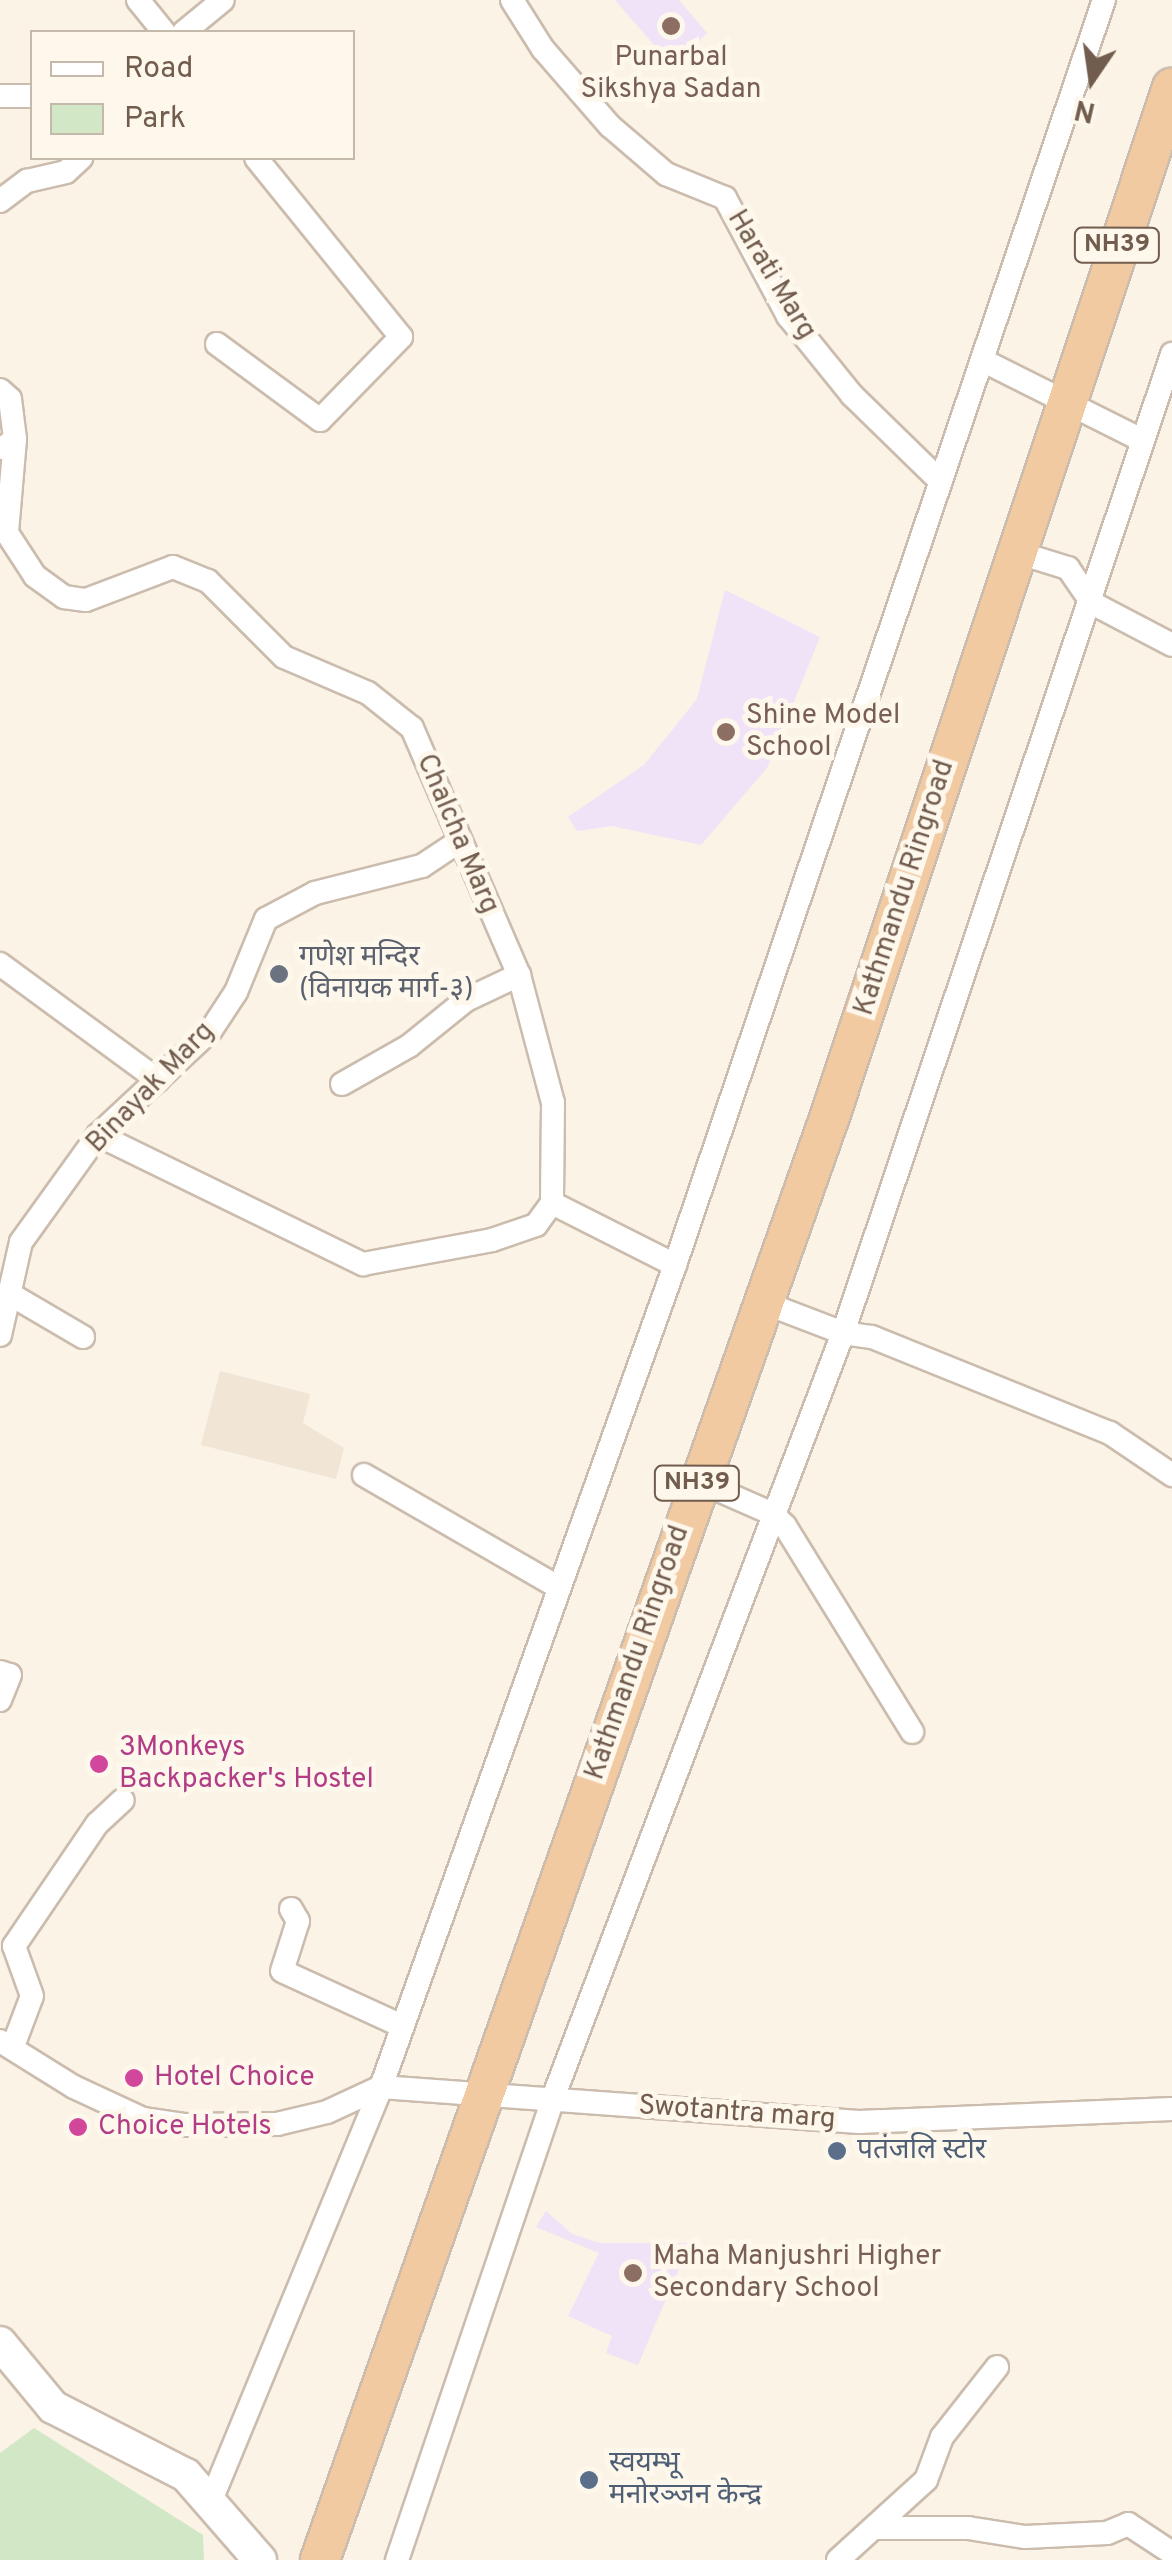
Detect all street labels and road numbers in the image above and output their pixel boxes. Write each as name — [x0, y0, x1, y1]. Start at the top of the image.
street label: Harati Marg — [719, 204, 823, 346]
road number: NH39 — [1072, 225, 1162, 265]
street label: Chalcha Marg — [408, 749, 506, 919]
street label: Kathmandu Ringroad — [848, 756, 962, 1020]
street label: Binayak Marg — [80, 1015, 222, 1161]
road number: NH39 — [652, 1463, 742, 1503]
street label: Kathmandu Ringroad — [579, 1521, 697, 1785]
street label: Swotantra marg — [637, 2089, 837, 2137]

